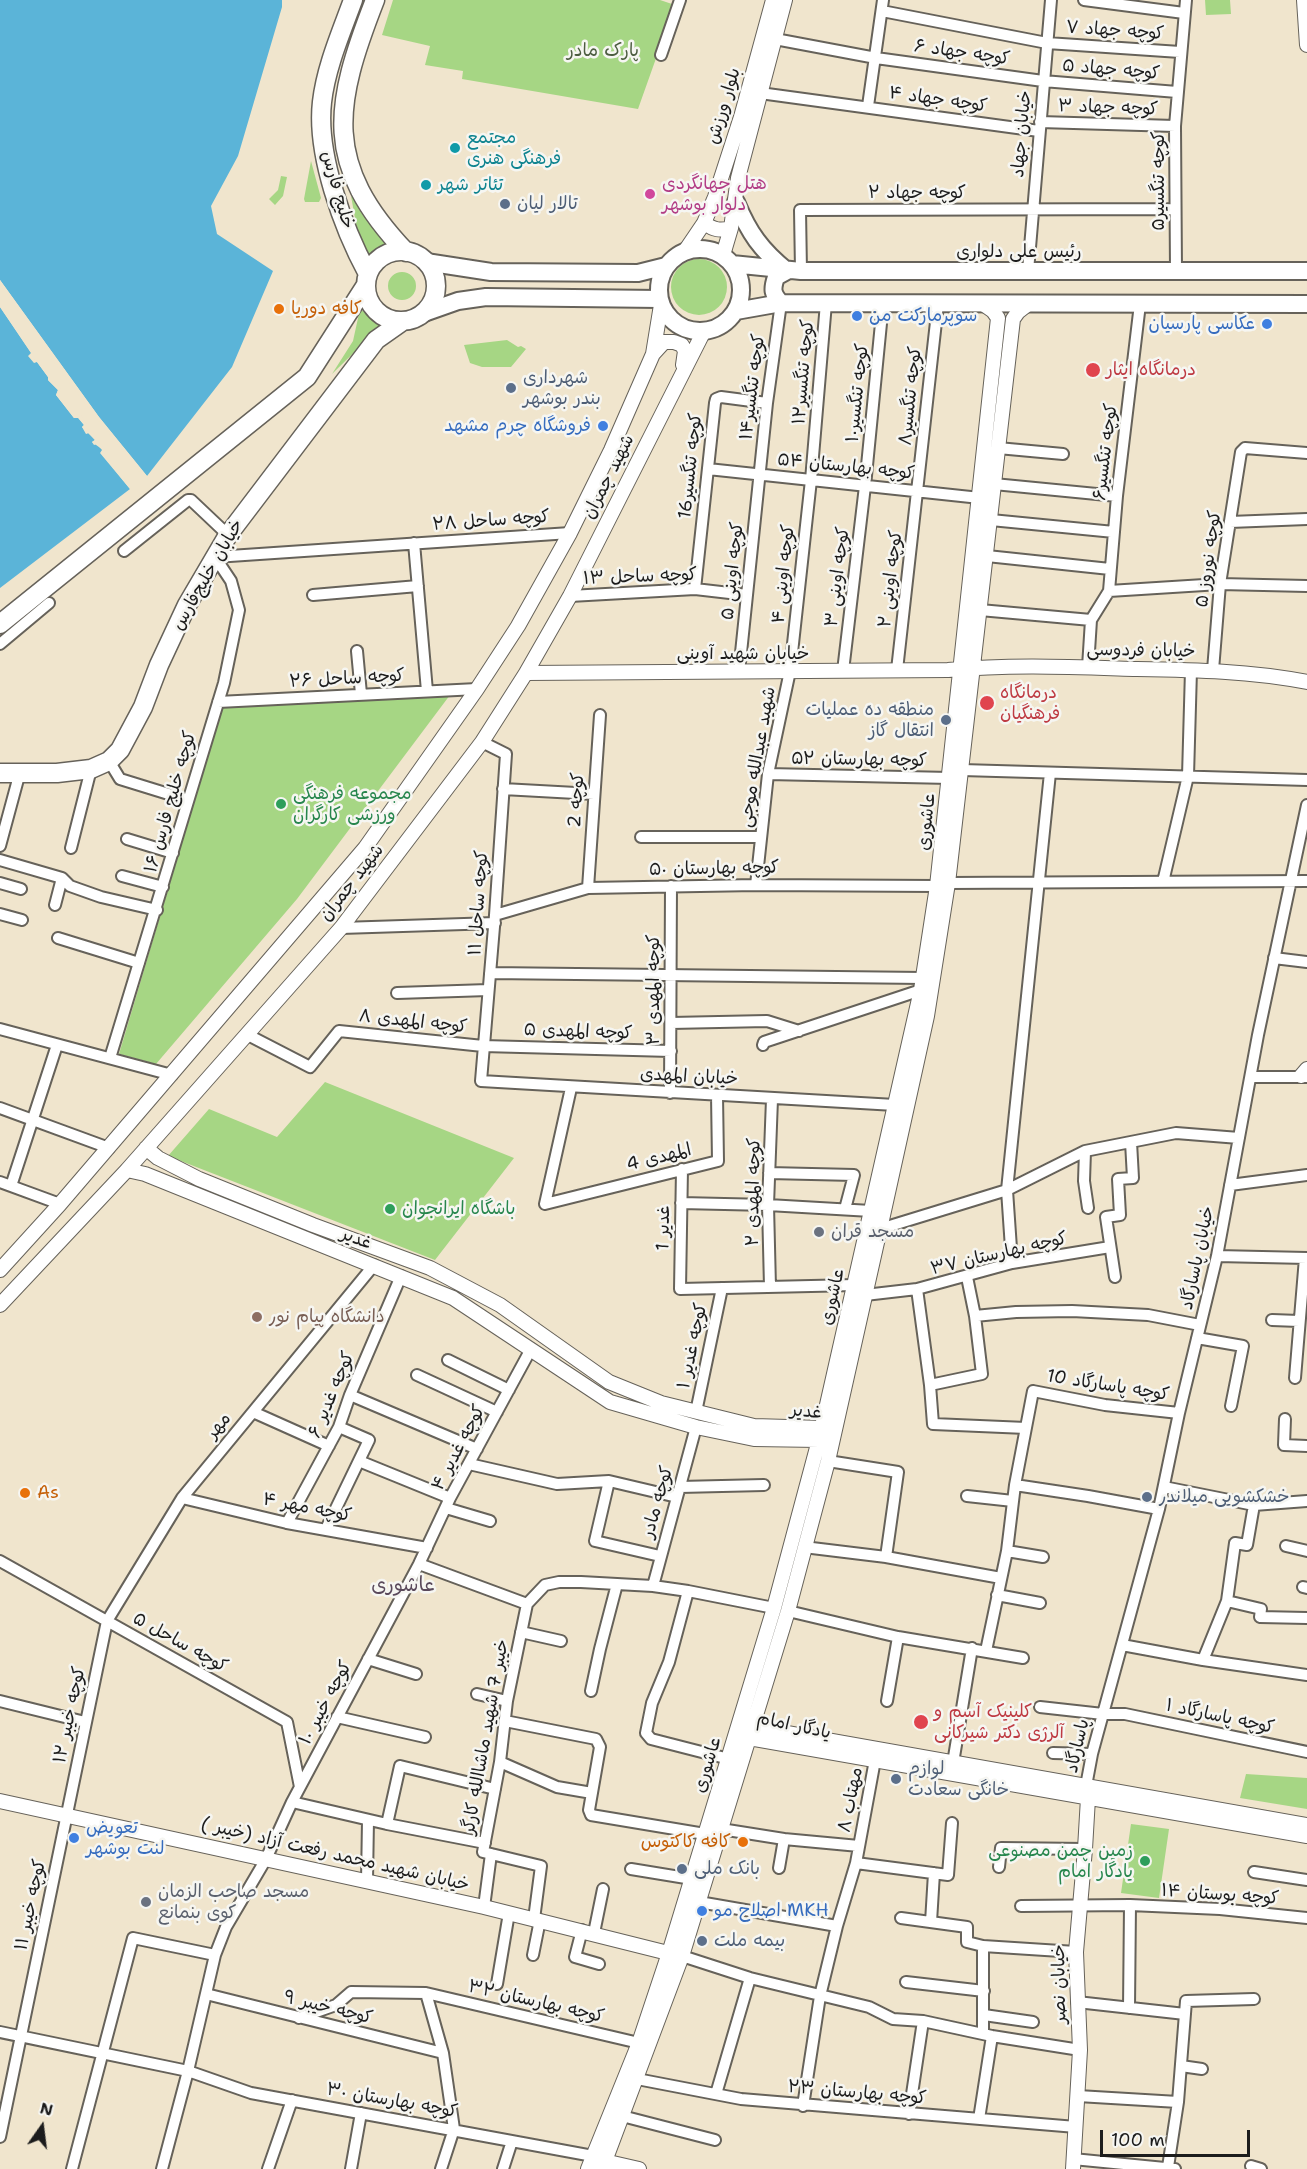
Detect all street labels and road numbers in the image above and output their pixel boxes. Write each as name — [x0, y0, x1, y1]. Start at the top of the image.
street label: کوچه جهاد ۷ — [1065, 17, 1165, 45]
street label: کوچه جهاد ۶ — [913, 36, 1011, 70]
street label: کوچه جهاد ۵ — [1061, 55, 1161, 85]
street label: بلوار ورزش — [702, 65, 746, 147]
street label: کوچه جهاد ۴ — [887, 82, 989, 118]
street label: خیابان جهاد — [1007, 90, 1037, 178]
street label: کوچه جهاد ۳ — [1057, 95, 1159, 121]
street label: کوچه تنگسیر۵ — [1148, 131, 1170, 231]
street label: خلیج فارس — [316, 148, 358, 232]
street label: کوچه جهاد ۲ — [868, 182, 966, 204]
street label: رئیس علی دلواری — [956, 241, 1082, 263]
street label: کوچه تنگسیر۱۲ — [789, 319, 819, 425]
street label: کوچه تنگسیر۱۴ — [736, 333, 770, 441]
street label: کوچه تنگسیر۱۰ — [842, 343, 874, 443]
street label: کوچه تنگسیر۸ — [895, 345, 927, 447]
street label: کوچه تنگسیر۶ — [1089, 402, 1123, 502]
street label: کوچه تنگسیر16 — [675, 412, 707, 520]
street label: شهید چمران — [579, 431, 639, 523]
street label: کوچه بهارستان ۵۴ — [776, 449, 916, 485]
street label: کوچه ساحل ۲۸ — [432, 506, 550, 536]
street label: کوچه نوروز ۵ — [1191, 509, 1227, 609]
street label: خیابان خلیج‌فارس — [167, 516, 249, 634]
street label: کوچه اوینی ۵ — [717, 521, 749, 621]
street label: کوچه اوینی ۴ — [768, 523, 800, 625]
street label: کوچه اوینی ۳ — [821, 526, 855, 628]
street label: کوچه اوینی ۲ — [874, 529, 908, 629]
street label: کوچه ساحل ۱۳ — [583, 564, 697, 590]
street label: خیابان فردوسی — [1086, 639, 1196, 663]
street label: خیابان شهید آوینی — [677, 643, 809, 665]
street label: کوچه ساحل ۲۶ — [289, 665, 405, 693]
street label: شهید عبدالله موجی — [735, 685, 781, 829]
street label: کوچه خلیج فارس ۱۶ — [140, 729, 202, 875]
street label: کوچه بهارستان ۵۲ — [791, 748, 927, 772]
street label: کوچه 2 — [564, 772, 590, 828]
street label: عاشوری — [913, 792, 941, 852]
street label: شهید چمران — [315, 840, 389, 926]
street label: کوچه ساحل ۱۱ — [465, 849, 493, 957]
street label: کوچه بهارستان ۵۰ — [649, 857, 779, 881]
street label: کوچه المهدی ۳ — [643, 934, 665, 1046]
street label: کوچه المهدی ۸ — [358, 1006, 468, 1038]
street label: کوچه المهدی ۵ — [523, 1019, 633, 1045]
street label: خیابان المهدی — [639, 1064, 739, 1090]
street label: کوچه المهدی ۲ — [742, 1137, 766, 1247]
street label: المهدی 4 — [624, 1140, 694, 1176]
street label: خیابان پاسارگاد — [1176, 1204, 1220, 1312]
street label: غدیر 1 — [653, 1205, 675, 1251]
street label: غدیر — [337, 1223, 375, 1255]
street label: کوچه بهارستان ۳۷ — [929, 1228, 1069, 1280]
street label: عاشوری — [816, 1267, 850, 1327]
street label: کوچه غدیر ۱ — [673, 1301, 713, 1391]
street label: کوچه غدیر ۶ — [304, 1349, 360, 1441]
street label: کوچه پاسارگاد 10 — [1045, 1366, 1171, 1406]
street label: غدیر — [789, 1400, 823, 1424]
street label: کوچه غدیر ۴ — [427, 1401, 491, 1495]
street label: مهر — [202, 1409, 236, 1443]
street label: کوچه مادر — [637, 1464, 679, 1540]
street label: کوچه مهر ۴ — [261, 1489, 353, 1527]
street label: کوچه ساحل ۵ — [129, 1608, 231, 1678]
street label: خیبر 7 شهید ماشاالله کارگر — [458, 1638, 514, 1836]
street label: کوچه خیبر ۱۰ — [295, 1657, 357, 1749]
street label: کوچه خیبر ۱۲ — [49, 1665, 91, 1765]
street label: کوچه پاسارگاد ۱ — [1164, 1695, 1276, 1739]
street label: یادگار امام — [755, 1708, 833, 1744]
street label: پاسارگاد — [1061, 1717, 1095, 1775]
street label: عاشوری — [689, 1734, 727, 1796]
street label: مهتاب ۸ — [834, 1766, 868, 1834]
street label: ( خیبر) خیابان شهید محمد رفعت آزاد — [199, 1814, 471, 1896]
street label: کوچه خیبر ۱۱ — [11, 1857, 51, 1953]
street label: کوچه بوستان ۱۴ — [1160, 1880, 1280, 1910]
street label: خیابان نصر — [1049, 1944, 1071, 2024]
street label: کوچه بهارستان ۳۲ — [466, 1976, 606, 2028]
street label: کوچه خیبر ۹ — [281, 1987, 375, 2029]
street label: کوچه بهارستان ۲۳ — [787, 2076, 927, 2110]
street label: کوچه بهارستان ۳۰ — [325, 2079, 459, 2123]

